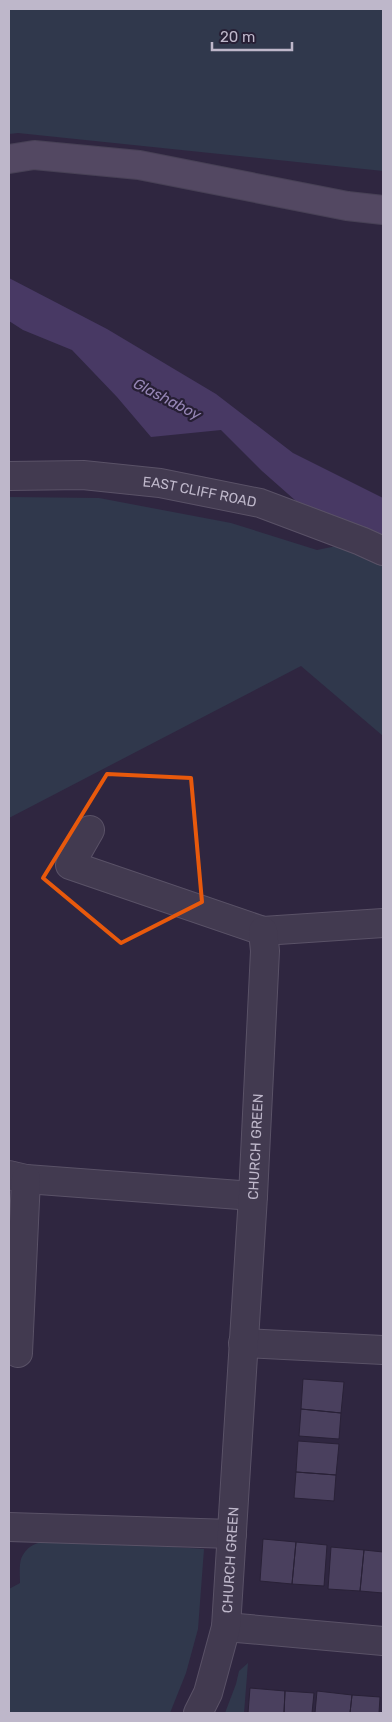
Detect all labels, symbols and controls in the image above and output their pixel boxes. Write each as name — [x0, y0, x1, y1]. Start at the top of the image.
scale bar — [212, 20, 292, 52]
text: 20 m — [220, 28, 255, 46]
water label: Glashaboy — [130, 374, 205, 424]
street label: EAST CLIFF ROAD — [142, 473, 258, 511]
street label: CHURCH GREEN — [245, 1093, 267, 1200]
street label: CHURCH GREEN — [219, 1506, 243, 1614]

